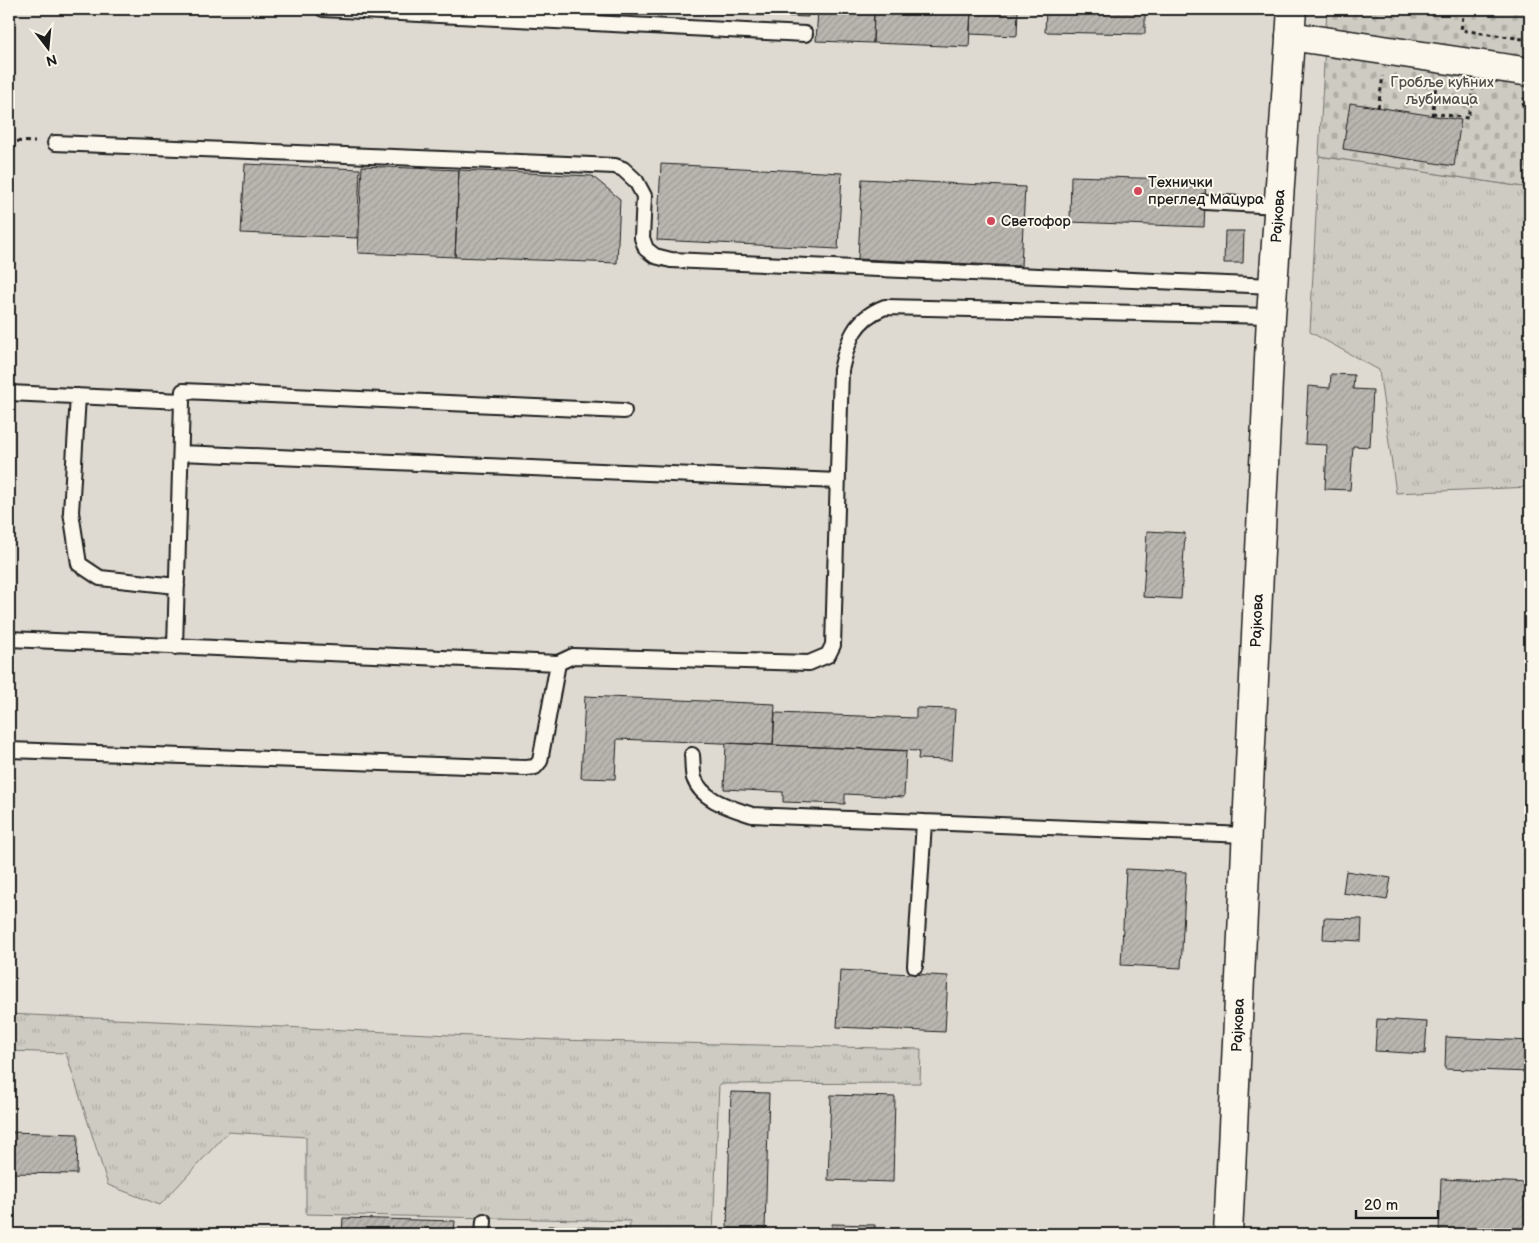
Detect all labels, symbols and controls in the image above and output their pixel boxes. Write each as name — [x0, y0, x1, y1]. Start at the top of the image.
north arrow — [22, 22, 72, 72]
text: N — [44, 50, 59, 70]
park label: Гробље кућних љубимаца — [1390, 73, 1494, 109]
place label: Технички преглед Мацура — [1148, 173, 1264, 209]
marker: Технички преглед Мацура — [1132, 185, 1144, 197]
street label: Рајкова — [1267, 189, 1290, 244]
place label: Светофор — [1001, 212, 1071, 231]
marker: Светофор — [985, 215, 997, 227]
street label: Рајкова — [1246, 593, 1268, 648]
street label: Рајкова — [1228, 998, 1249, 1053]
scale bar — [1356, 1188, 1439, 1220]
text: 20 m — [1364, 1196, 1398, 1215]

